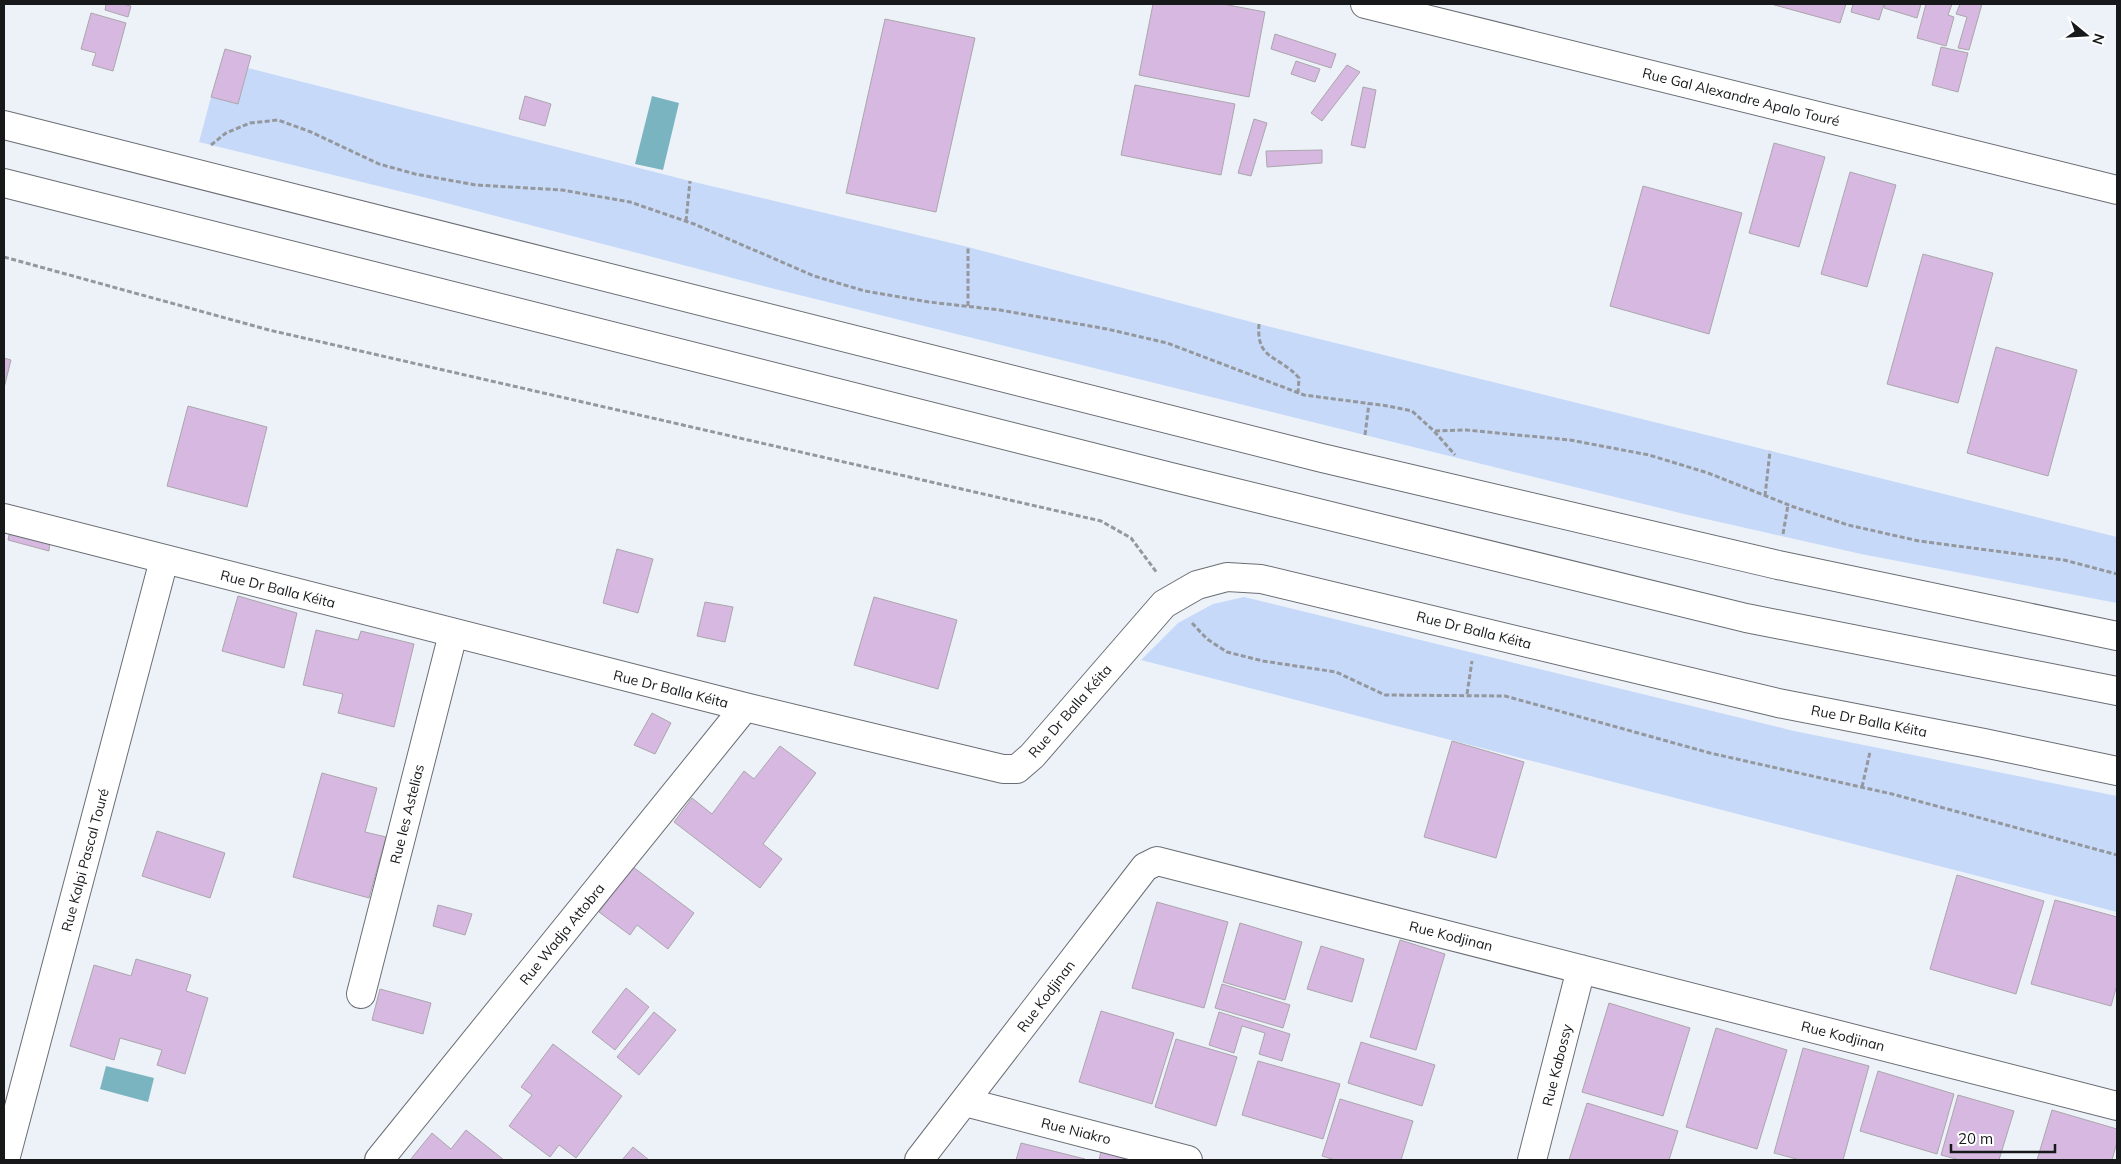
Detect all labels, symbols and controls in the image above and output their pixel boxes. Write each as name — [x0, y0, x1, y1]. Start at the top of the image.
north arrow — [2061, 10, 2111, 60]
text: N — [2088, 31, 2109, 47]
street label: Rue Gal Alexandre Apalo Touré — [1640, 64, 1842, 130]
street label: Rue Dr Balla Kéita — [219, 566, 337, 612]
street label: Rue Dr Balla Kéita — [1415, 607, 1533, 653]
street label: Rue Dr Balla Kéita — [1025, 661, 1115, 761]
street label: Rue Dr Balla Kéita — [612, 666, 730, 712]
street label: Rue Dr Balla Kéita — [1809, 701, 1929, 741]
street label: Rue les Astelias — [386, 762, 428, 866]
street label: Rue Kalpi Pascal Touré — [57, 786, 113, 934]
street label: Rue Wadja Attobra — [516, 880, 608, 988]
street label: Rue Kodjinan — [1407, 917, 1495, 955]
street label: Rue Kodjinan — [1013, 956, 1079, 1036]
street label: Rue Kodjinan — [1799, 1017, 1887, 1055]
street label: Rue Kabossy — [1538, 1022, 1576, 1108]
street label: Rue Niakro — [1039, 1114, 1113, 1148]
scale bar — [1951, 1122, 2055, 1154]
text: 20 m — [1958, 1129, 1993, 1148]

